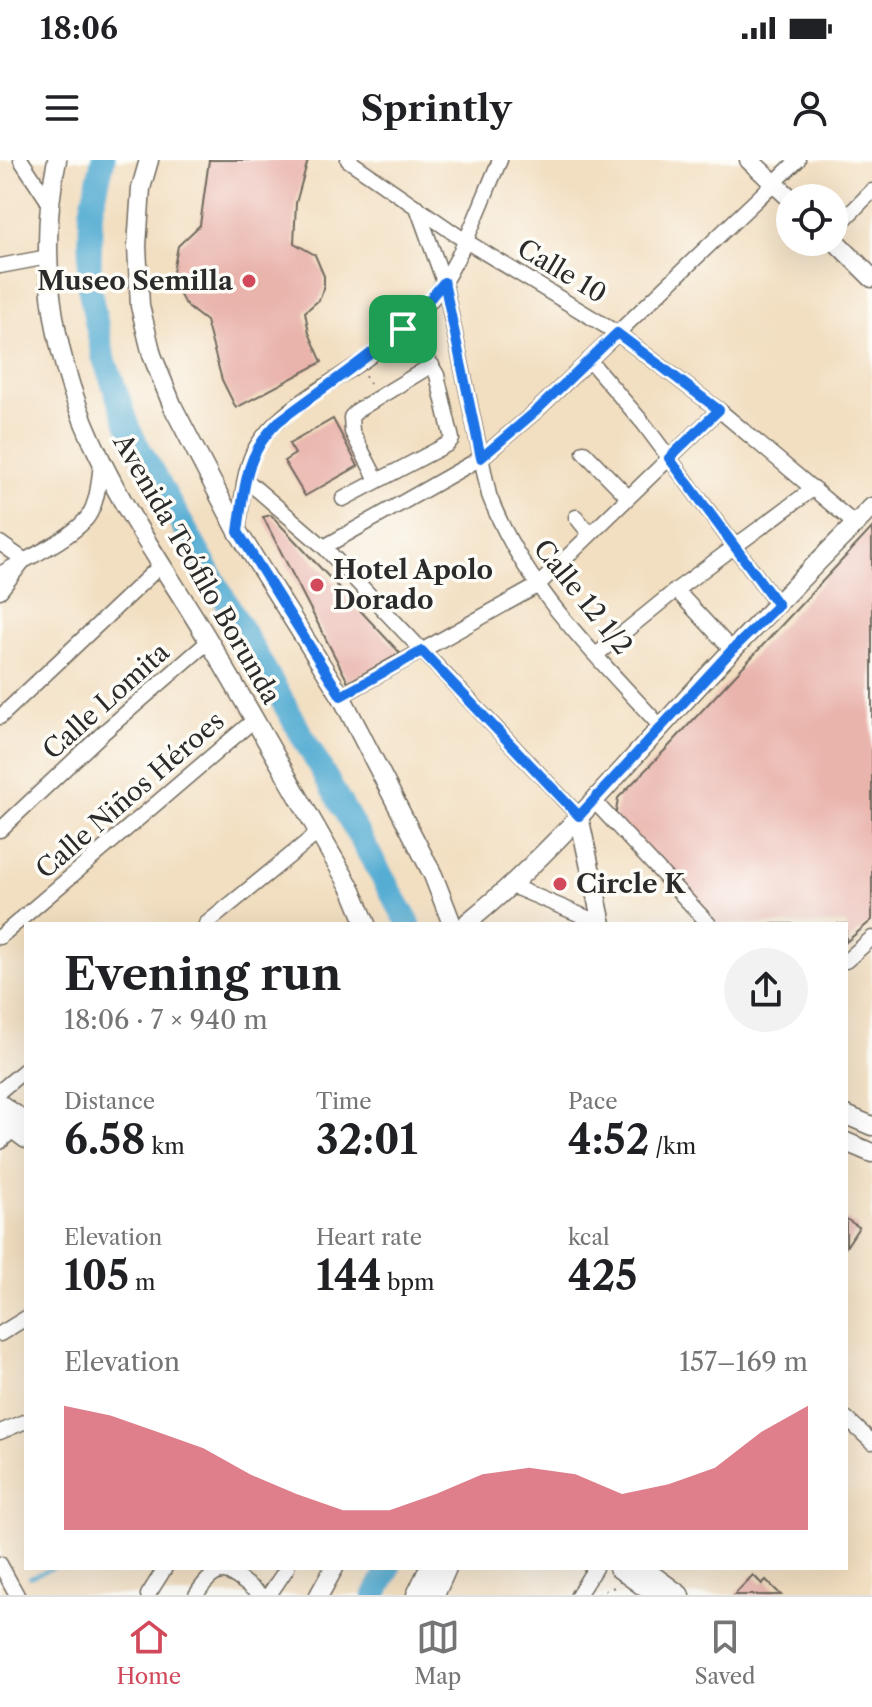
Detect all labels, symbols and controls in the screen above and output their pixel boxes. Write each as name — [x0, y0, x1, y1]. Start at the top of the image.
text: 18:06 — [40, 10, 118, 47]
icon: menu — [40, 86, 84, 130]
text: Sprintly — [360, 86, 512, 130]
icon: person — [788, 86, 832, 130]
map controls — [776, 184, 848, 256]
button: locate — [776, 184, 848, 256]
street label: Calle 10 — [512, 232, 612, 310]
place label: Museo Semilla — [37, 265, 234, 297]
marker: Museo Semilla — [240, 272, 258, 290]
pin — [369, 295, 437, 363]
icon: arrive — [381, 307, 425, 351]
street label: Avenida Teófilo Borunda — [106, 427, 288, 710]
street label: Calle 12 1/2 — [527, 533, 639, 661]
place label: Hotel Apolo Dorado — [333, 554, 493, 616]
marker: Hotel Apolo Dorado — [308, 576, 326, 594]
street label: Calle Lomita — [36, 636, 176, 766]
street label: Calle Niños Héroes — [29, 705, 231, 885]
place label: Circle K — [576, 868, 686, 900]
marker: Circle K — [551, 875, 569, 893]
text: Evening run — [64, 947, 341, 1001]
button: share — [724, 948, 808, 1032]
text: 18:06 · 7 × 940 m — [64, 1004, 268, 1036]
text: Distance — [64, 1088, 155, 1115]
text: Time — [316, 1088, 372, 1115]
text: Pace — [568, 1088, 618, 1115]
text: 6.58 — [64, 1115, 146, 1164]
text: 32:01 — [316, 1115, 418, 1164]
text: 4:52 — [568, 1115, 649, 1164]
text: km — [146, 1133, 185, 1160]
text: /km — [649, 1133, 696, 1160]
text: Elevation — [64, 1224, 162, 1251]
text: Heart rate — [316, 1224, 422, 1251]
text: kcal — [568, 1224, 610, 1251]
text: 105 — [64, 1251, 129, 1300]
text: 144 — [316, 1251, 381, 1300]
text: 425 — [568, 1251, 637, 1300]
text: m — [129, 1269, 156, 1296]
text: bpm — [381, 1269, 435, 1296]
text: Elevation — [64, 1346, 180, 1378]
text: 157–169 m — [679, 1346, 808, 1378]
tab: Home — [117, 1615, 181, 1690]
tab: Map — [414, 1615, 461, 1690]
tab: Saved — [694, 1615, 755, 1690]

